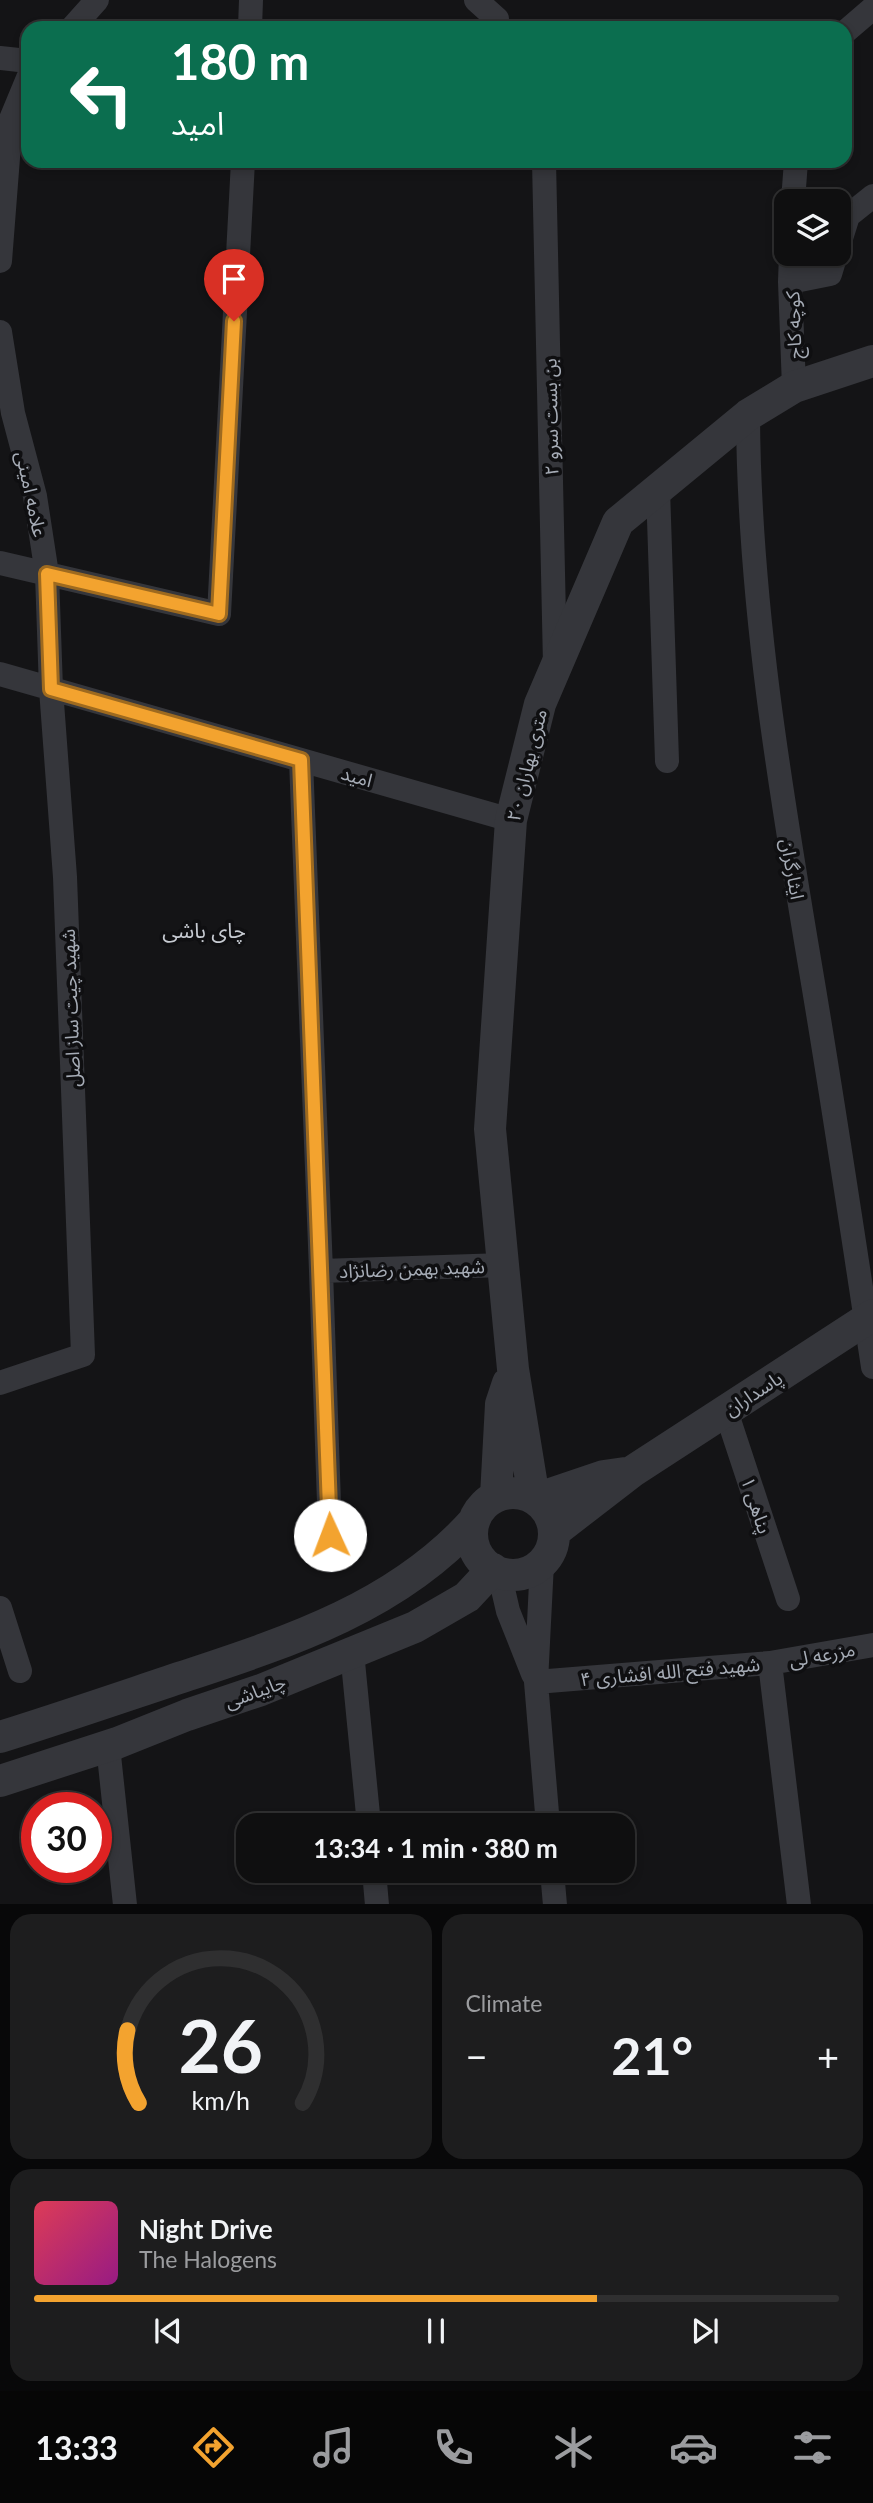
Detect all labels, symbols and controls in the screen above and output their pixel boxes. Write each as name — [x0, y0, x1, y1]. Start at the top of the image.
text: 180 m — [171, 32, 309, 90]
icon: left — [56, 49, 147, 140]
text: امید — [171, 103, 224, 142]
map controls — [774, 189, 851, 266]
button: layers — [774, 189, 851, 266]
pin — [204, 249, 264, 321]
icon: arrive — [215, 260, 253, 298]
street label: کوچه کاج — [780, 290, 809, 359]
street label: بن بست سرو ۲ — [537, 358, 564, 476]
street label: علامه امینی — [11, 449, 52, 539]
street label: ۲۰ متری بهاران — [501, 707, 552, 824]
street label: امید — [339, 761, 375, 792]
street label: ایثارگران — [775, 837, 810, 901]
district label: چای باشی — [162, 917, 246, 944]
street label: شهید چیت ساز اصل — [56, 928, 86, 1088]
street label: شهید بهمن رضانژاد — [339, 1254, 485, 1283]
street label: پاسداران — [720, 1366, 788, 1422]
street label: پناهی ۱ — [735, 1474, 777, 1537]
position arrow — [293, 1498, 367, 1572]
street label: مزرعه لی — [787, 1637, 857, 1672]
street label: شهید فتح الله افشاری ۴ — [579, 1652, 761, 1694]
street label: چایباشی — [221, 1669, 289, 1715]
speed limit sign: 30 — [21, 1792, 112, 1883]
text: 13:34 · 1 min · 380 m — [313, 1832, 558, 1864]
text: Climate — [466, 1989, 542, 2017]
text: 26 — [179, 2001, 263, 2089]
text: 21° — [611, 2024, 693, 2086]
text: − — [466, 2033, 488, 2079]
text: + — [817, 2033, 839, 2079]
text: km/h — [191, 2084, 250, 2114]
text: Night Drive — [139, 2213, 273, 2245]
text: The Halogens — [139, 2245, 277, 2273]
icon: previous — [149, 2312, 187, 2350]
icon: pause — [417, 2312, 455, 2350]
icon: next — [686, 2312, 724, 2350]
icon: directions — [189, 2423, 238, 2472]
icon: music — [309, 2423, 358, 2472]
icon: phone — [429, 2423, 478, 2472]
icon: climate — [549, 2423, 598, 2472]
icon: car — [669, 2423, 718, 2472]
icon: filters — [788, 2423, 837, 2472]
text: 13:33 — [35, 2428, 118, 2467]

